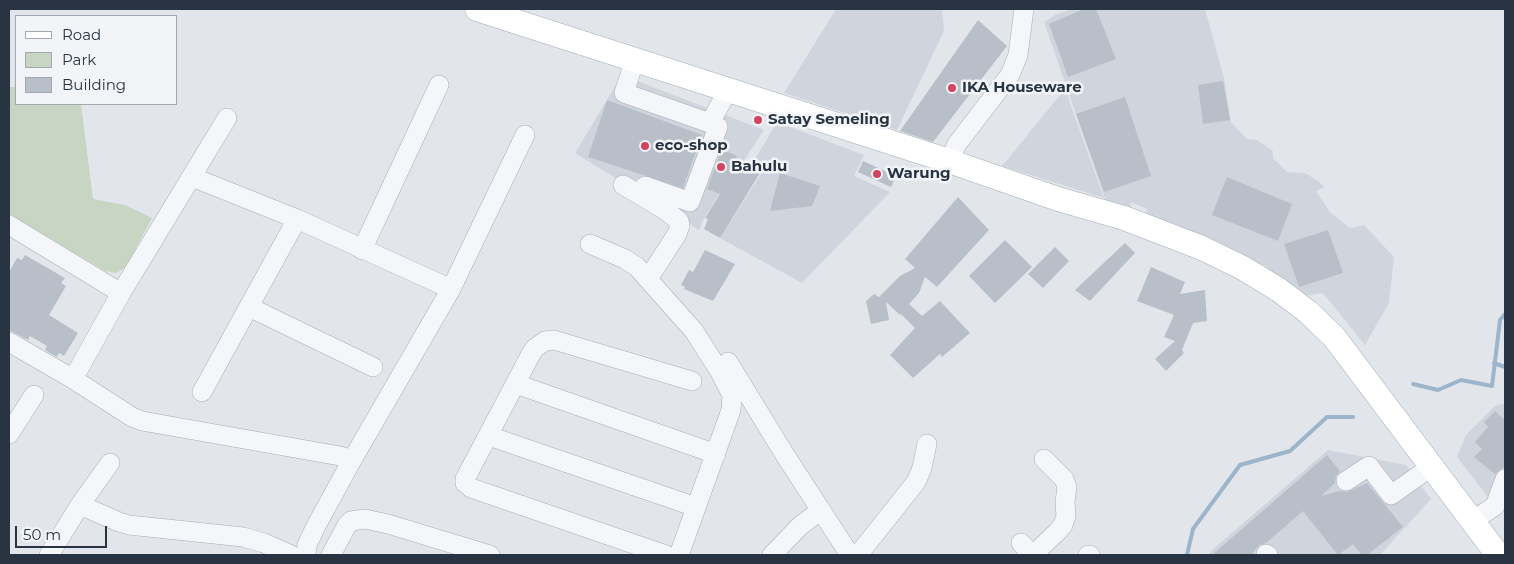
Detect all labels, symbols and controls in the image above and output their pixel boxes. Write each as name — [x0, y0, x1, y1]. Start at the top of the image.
legend — [15, 15, 178, 105]
text: Road — [62, 25, 101, 44]
text: Park — [62, 50, 96, 69]
text: Building — [62, 75, 126, 94]
place label: IKA Houseware — [962, 79, 1082, 97]
marker: IKA Houseware — [946, 82, 958, 94]
place label: Satay Semeling — [768, 111, 890, 129]
marker: Satay Semeling — [752, 114, 764, 126]
place label: eco-shop — [655, 137, 728, 155]
marker: eco-shop — [639, 140, 651, 152]
place label: Bahulu — [731, 158, 787, 176]
marker: Bahulu — [715, 161, 727, 173]
place label: Warung — [887, 165, 951, 183]
marker: Warung — [871, 168, 883, 180]
scale bar — [18, 516, 110, 548]
text: 50 m — [23, 525, 61, 544]

